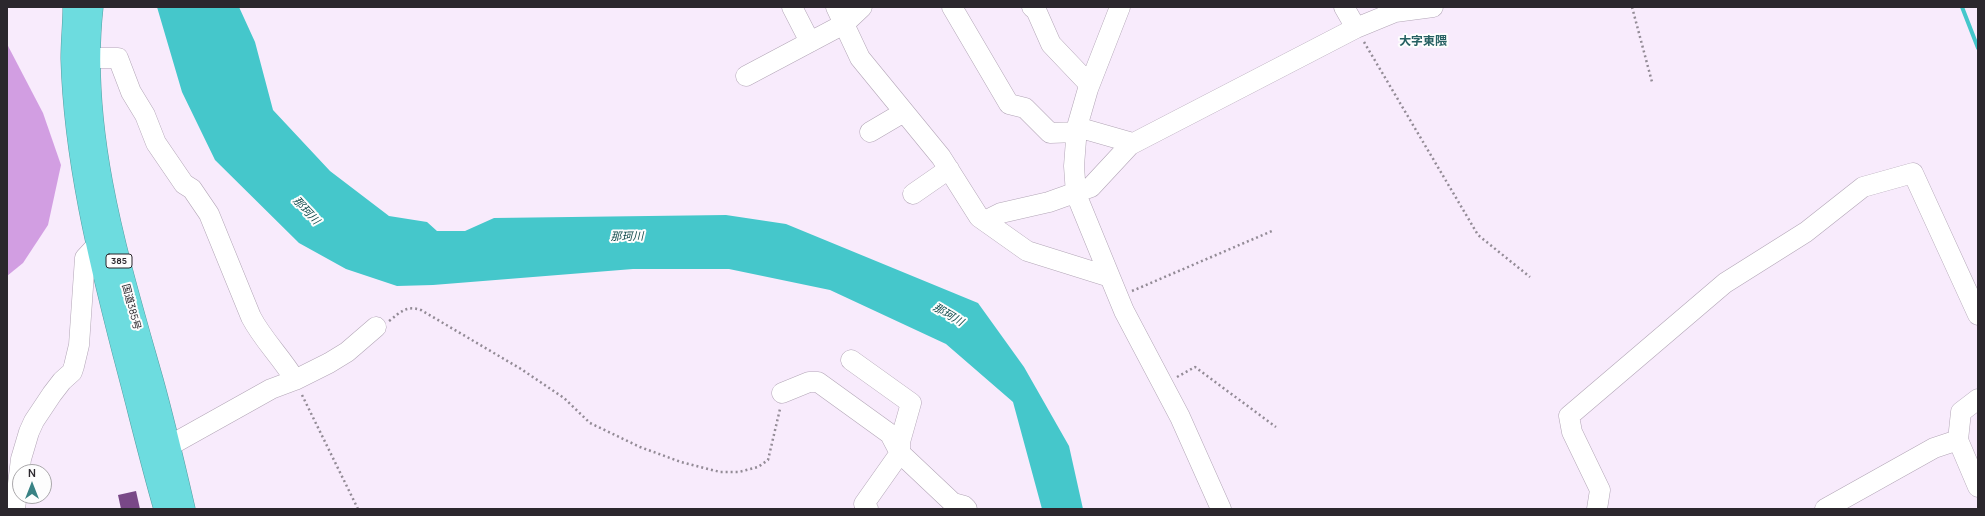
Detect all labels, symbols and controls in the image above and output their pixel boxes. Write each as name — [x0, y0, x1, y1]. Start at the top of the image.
district label: 大字東隈 — [1399, 35, 1447, 49]
water label: 那珂川 — [290, 194, 322, 228]
water label: 那珂川 — [610, 230, 644, 244]
road number: 385 — [106, 254, 132, 268]
street label: 国道385号 — [119, 283, 143, 331]
water label: 那珂川 — [930, 301, 966, 329]
north arrow — [12, 464, 52, 504]
text: N — [28, 465, 36, 480]

